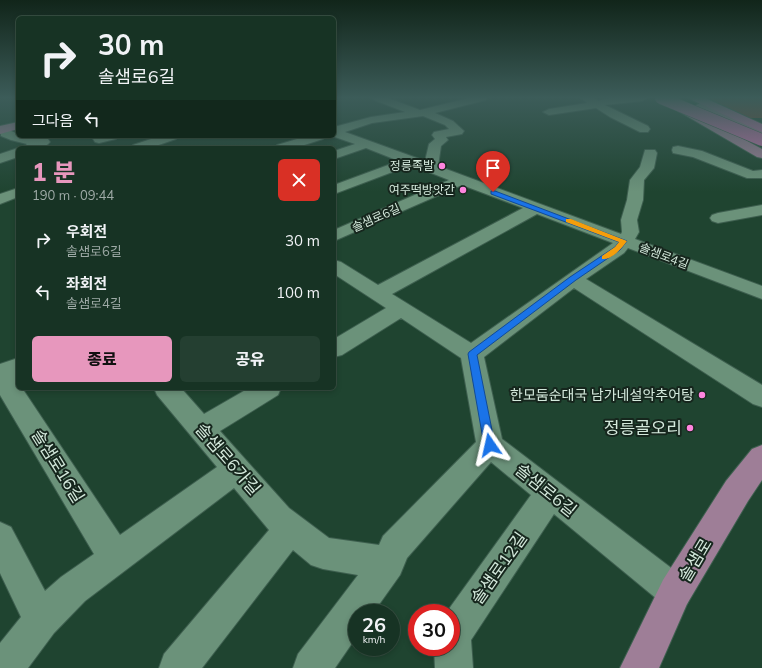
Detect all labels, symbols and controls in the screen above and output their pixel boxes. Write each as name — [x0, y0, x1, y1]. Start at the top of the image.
text: 30 m — [98, 27, 164, 62]
icon: right — [32, 32, 84, 84]
text: 솔샘로6길 — [98, 65, 175, 88]
icon: left — [81, 108, 103, 130]
text: 그다음 — [32, 111, 73, 130]
pin — [476, 151, 510, 192]
text: 1 분 — [32, 157, 75, 187]
icon: arrive — [482, 157, 504, 179]
place label: 정릉족발 — [390, 158, 434, 173]
button: close — [278, 159, 320, 201]
marker: 정릉족발 — [437, 161, 447, 171]
place label: 여주떡방앗간 — [389, 182, 455, 197]
marker: 여주떡방앗간 — [458, 185, 468, 195]
text: 190 m · 09:44 — [32, 187, 114, 203]
street label: 솔샘로6길 — [349, 200, 402, 235]
text: 우회전 — [66, 222, 107, 241]
icon: right — [32, 229, 54, 251]
text: 30 m — [285, 231, 320, 250]
street label: 솔샘로4길 — [638, 239, 691, 272]
text: 솔샘로6길 — [66, 243, 122, 259]
text: 좌회전 — [66, 274, 107, 293]
icon: left — [32, 281, 54, 303]
text: 100 m — [276, 283, 320, 302]
text: 솔샘로4길 — [66, 295, 122, 311]
button: 종료 — [32, 336, 172, 382]
button: 공유 — [180, 336, 320, 382]
place label: 한모둠순대국 남가네설악추어탕 — [510, 386, 694, 404]
marker: 한모둠순대국 남가네설악추어탕 — [697, 390, 707, 400]
place label: 정릉골오리 — [604, 417, 682, 438]
street label: 솔샘로6가길 — [191, 418, 265, 499]
marker: 정릉골오리 — [685, 423, 695, 433]
position arrow — [469, 424, 511, 466]
street label: 솔샘로16길 — [28, 425, 89, 506]
street label: 솔샘로6길 — [511, 459, 581, 521]
street label: 솔샘로12길 — [466, 528, 531, 608]
street label: 솔샘로 — [673, 534, 716, 585]
speed limit sign: 30 — [408, 604, 460, 656]
text: 26 — [362, 612, 386, 637]
text: km/h — [363, 633, 385, 646]

